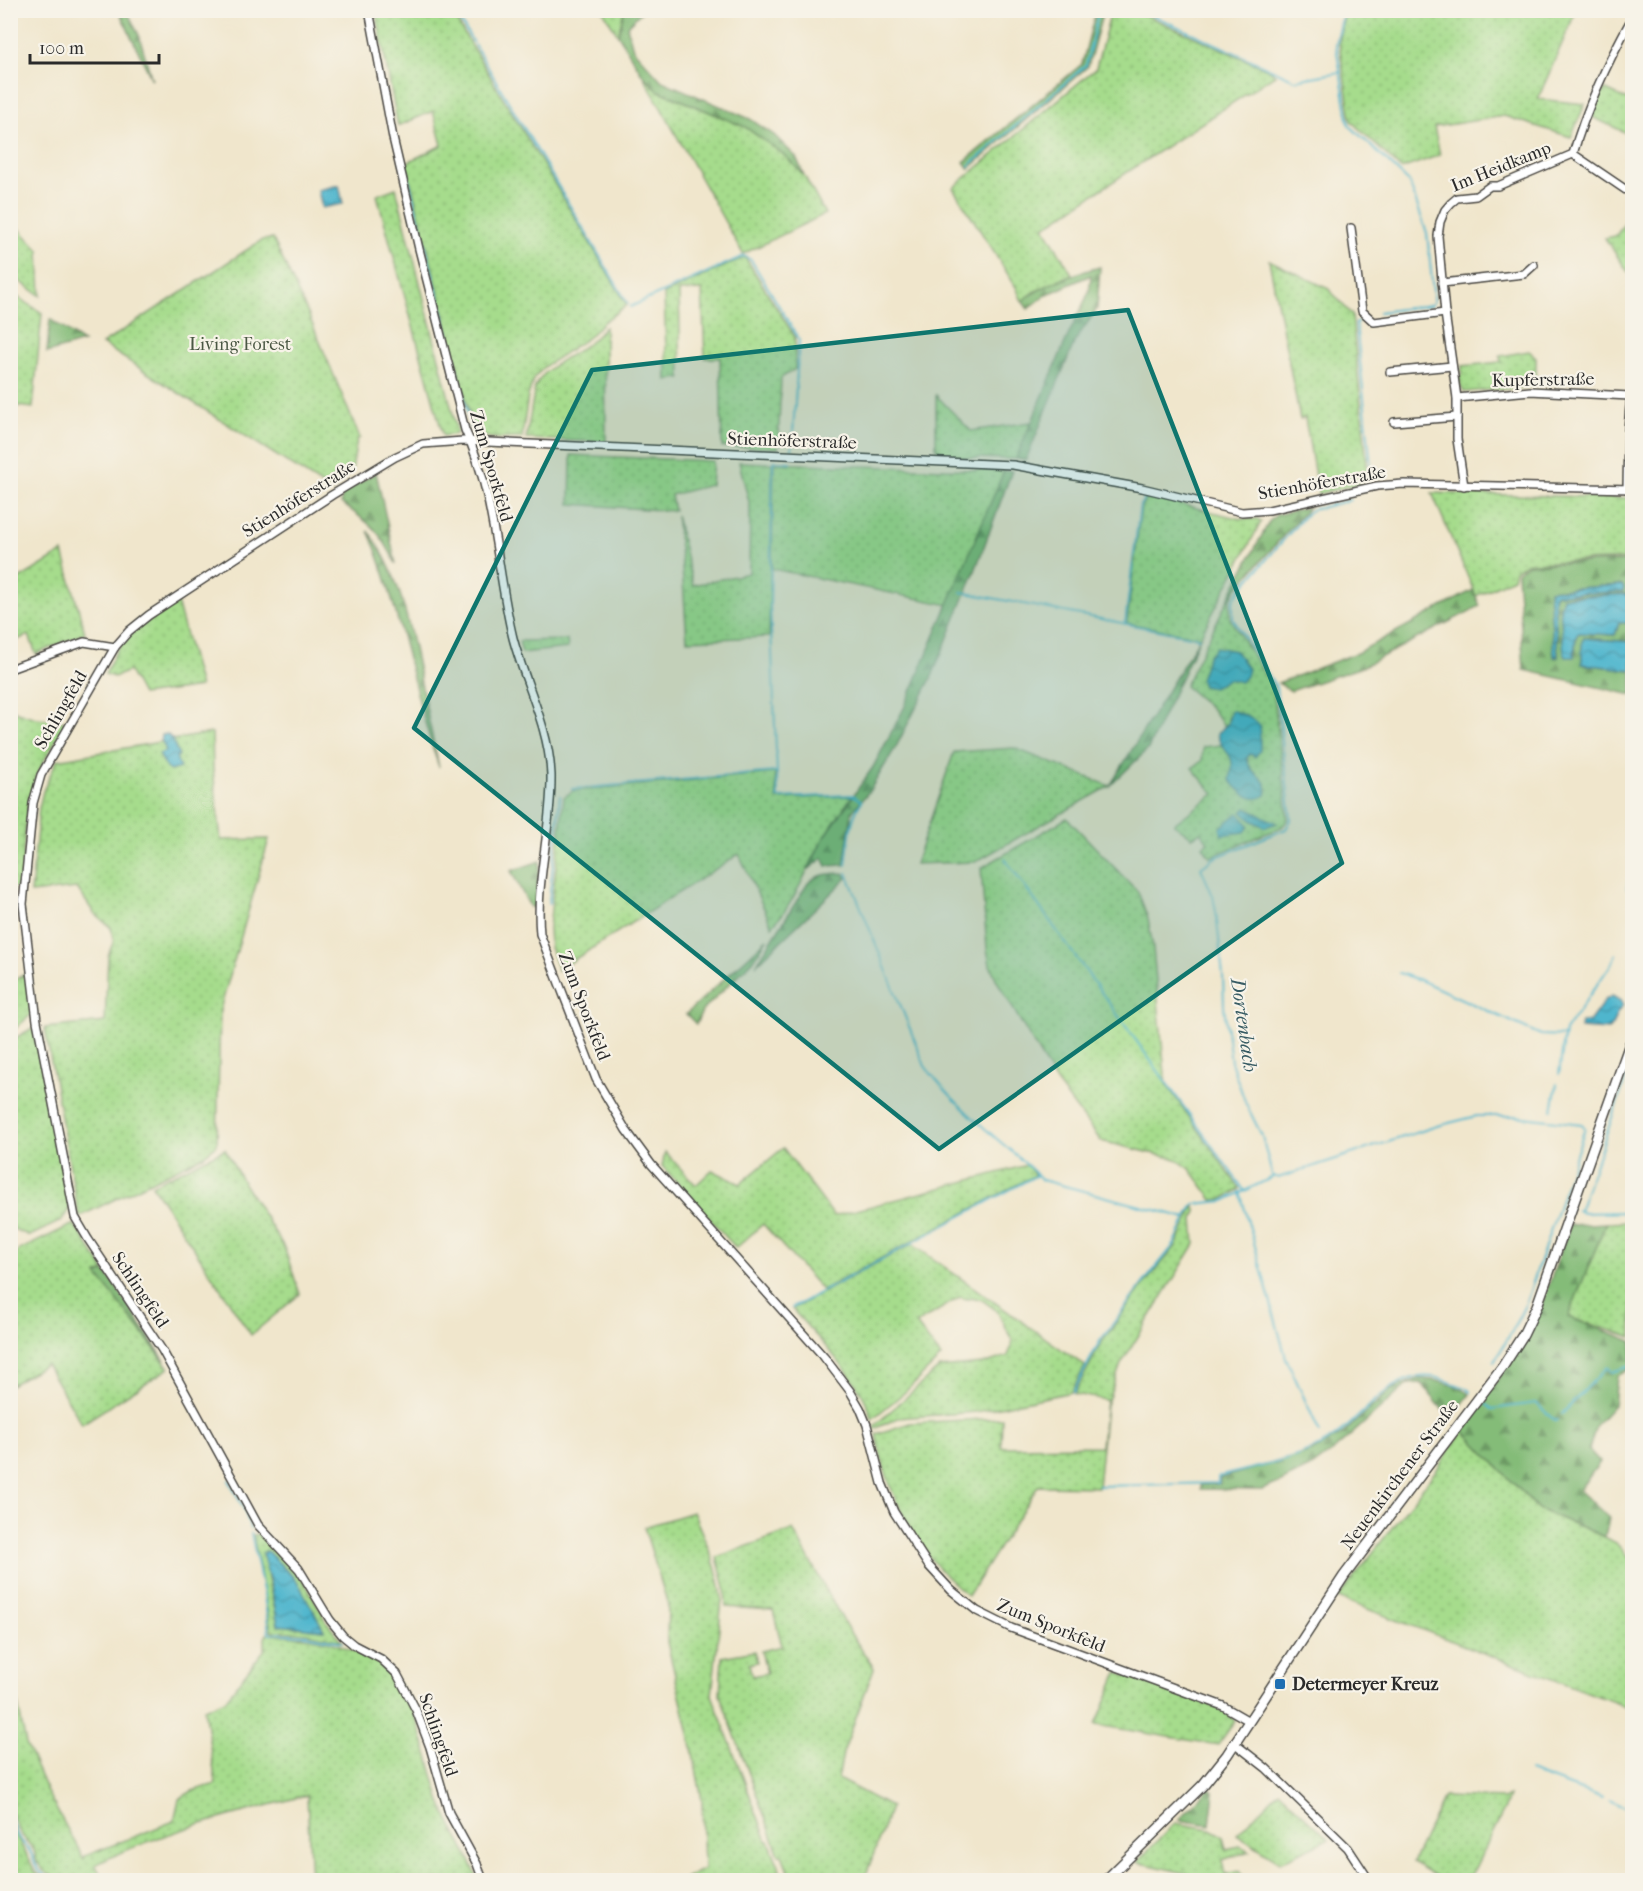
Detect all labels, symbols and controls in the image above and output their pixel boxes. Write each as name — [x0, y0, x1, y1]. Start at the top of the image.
scale bar — [30, 27, 159, 65]
text: 100 m — [39, 38, 84, 59]
street label: Im Heidkamp — [1448, 137, 1554, 197]
park label: Living Forest — [189, 334, 292, 355]
street label: Kupferstraße — [1492, 369, 1595, 391]
street label: Zum Sporkfeld — [465, 408, 517, 524]
street label: Stienhöferstraße — [727, 428, 857, 454]
street label: Stienhöferstraße — [239, 456, 359, 542]
street label: Stienhöferstraße — [1256, 461, 1388, 505]
street label: Schlingfeld — [30, 667, 92, 753]
street label: Zum Sporkfeld — [554, 948, 615, 1064]
water label: Dortenbach — [1226, 975, 1262, 1073]
street label: Schlingfeld — [107, 1248, 173, 1332]
street label: Neuenkirchener Straße — [1337, 1396, 1463, 1554]
street label: Zum Sporkfeld — [994, 1595, 1109, 1657]
place label: Determeyer Kreuz — [1292, 1674, 1438, 1695]
marker: Determeyer Kreuz — [1273, 1677, 1287, 1691]
street label: Schlingfeld — [414, 1690, 462, 1780]

